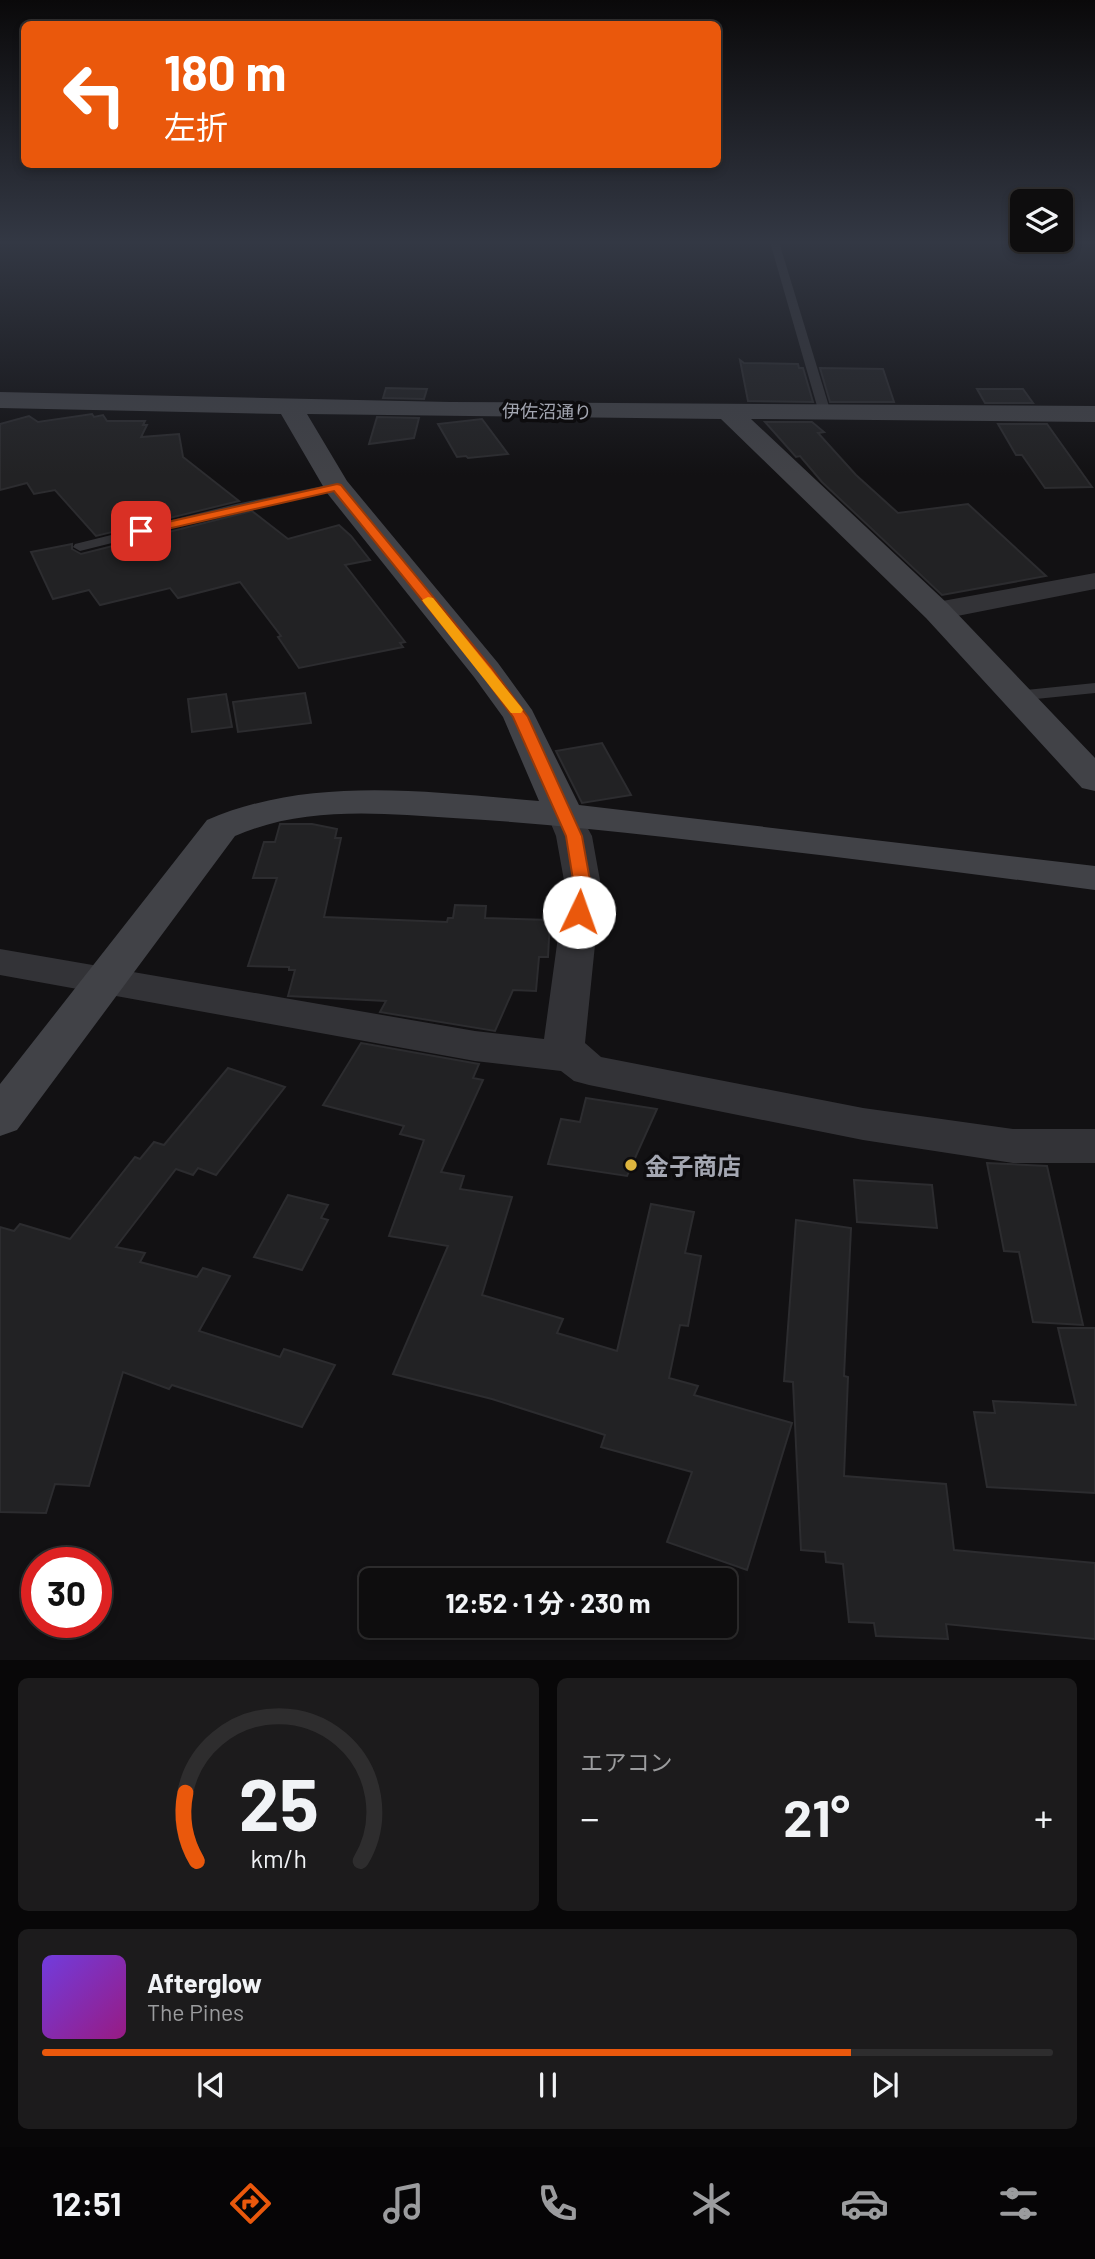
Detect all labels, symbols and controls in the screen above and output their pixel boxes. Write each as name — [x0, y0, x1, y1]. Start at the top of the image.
text: 180 m — [164, 42, 287, 101]
icon: left — [49, 49, 140, 140]
text: 左折 — [164, 107, 228, 145]
map controls — [1010, 189, 1073, 252]
button: layers — [1010, 189, 1073, 252]
street label: 伊佐沼通り — [502, 399, 592, 423]
pin — [111, 501, 171, 561]
icon: arrive — [122, 512, 160, 550]
position arrow — [542, 875, 616, 949]
place label: 金子商店 — [645, 1151, 741, 1180]
marker: 金子商店 — [623, 1157, 639, 1173]
speed limit sign: 30 — [21, 1547, 112, 1638]
text: 12:52 · 1 分 · 230 m — [445, 1587, 651, 1618]
text: エアコン — [581, 1748, 673, 1776]
text: 25 — [238, 1758, 318, 1846]
text: 21° — [783, 1785, 850, 1847]
text: − — [581, 1794, 600, 1840]
text: + — [1034, 1794, 1053, 1840]
text: km/h — [250, 1842, 307, 1872]
text: Afterglow — [147, 1967, 262, 1998]
text: The Pines — [147, 1998, 244, 2026]
icon: previous — [192, 2066, 230, 2104]
icon: pause — [529, 2066, 567, 2104]
icon: next — [866, 2066, 904, 2104]
icon: directions — [226, 2179, 275, 2228]
icon: music — [379, 2179, 428, 2228]
icon: phone — [533, 2179, 582, 2228]
icon: climate — [687, 2179, 736, 2228]
icon: car — [840, 2179, 889, 2228]
icon: filters — [994, 2179, 1043, 2228]
text: 12:51 — [52, 2184, 121, 2222]

